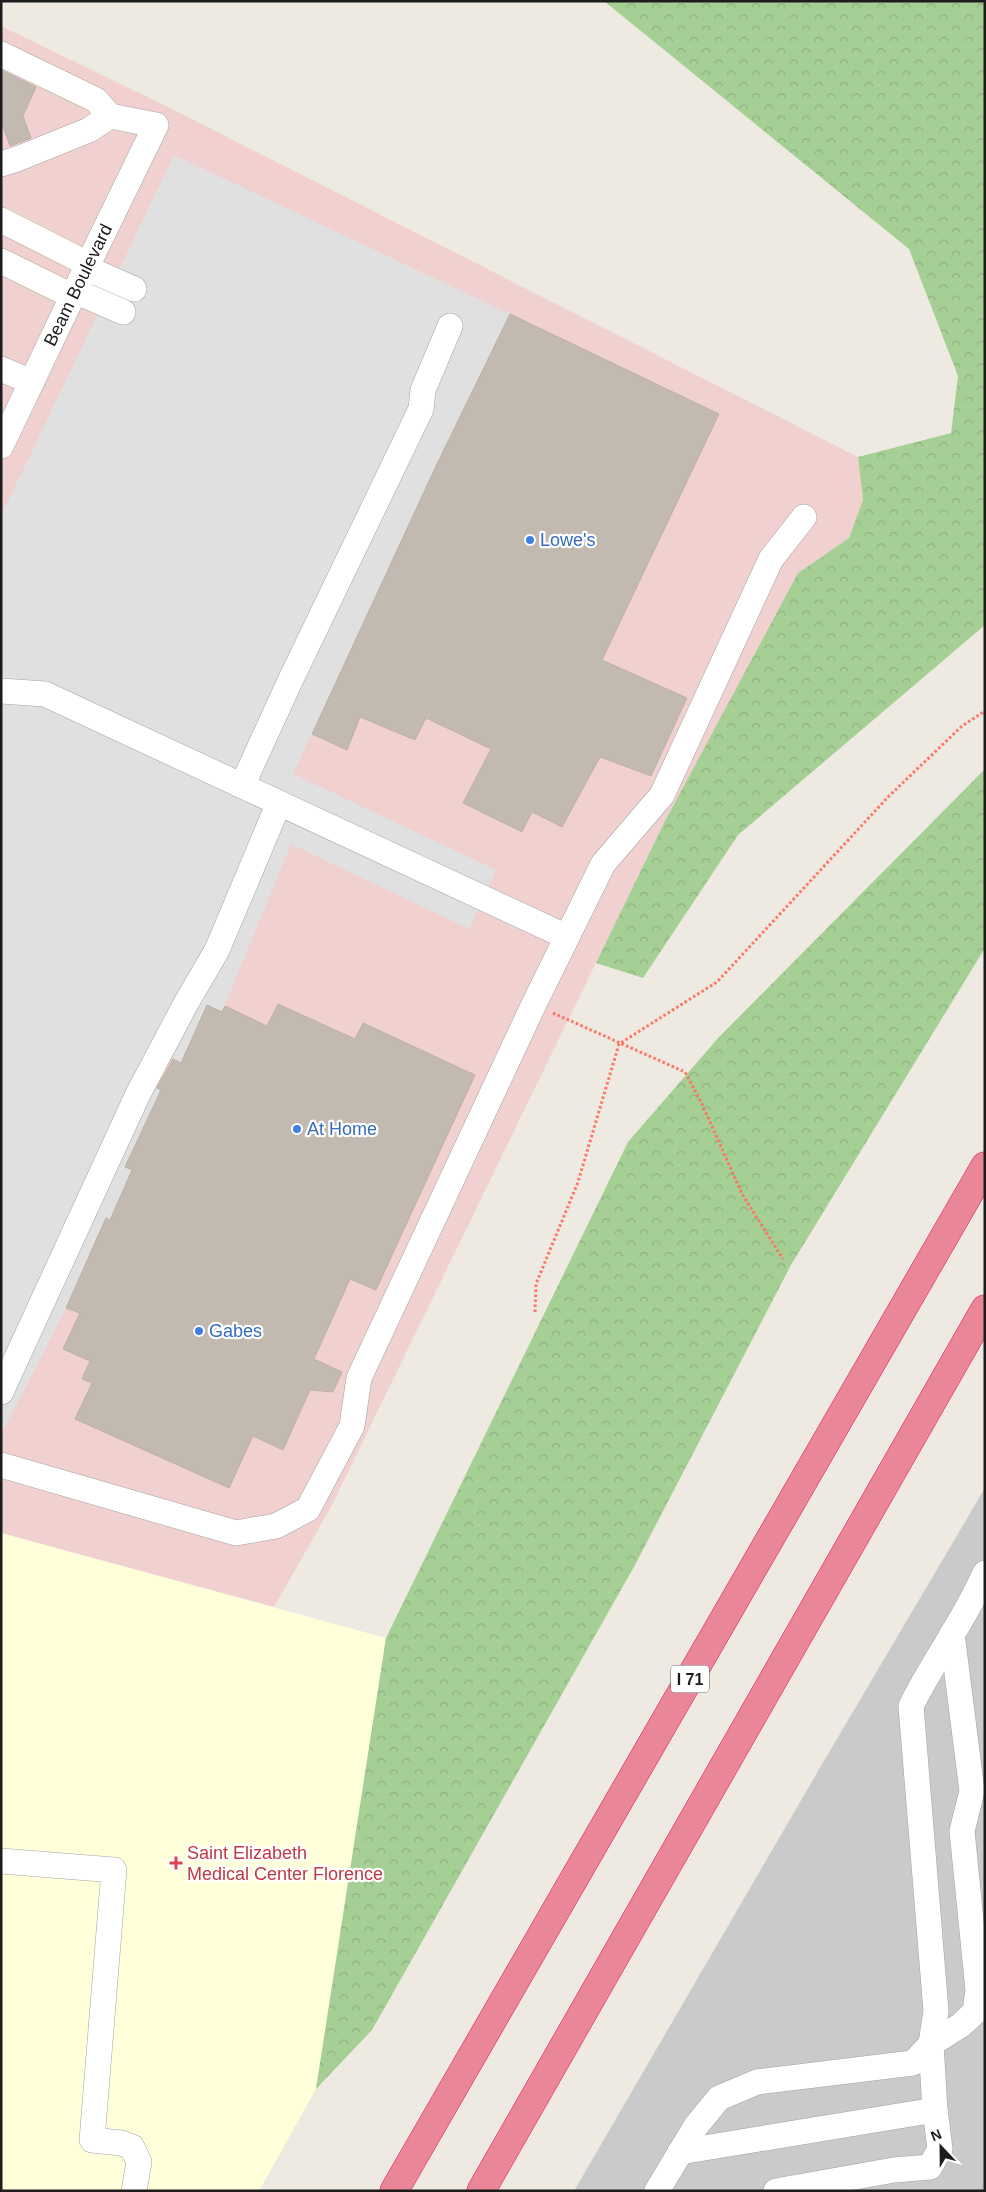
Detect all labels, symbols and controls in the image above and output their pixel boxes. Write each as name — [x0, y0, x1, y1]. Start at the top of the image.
street label: Beam Boulevard — [40, 221, 116, 349]
place label: Lowe's — [540, 530, 595, 550]
marker: Lowe's — [524, 534, 536, 546]
place label: At Home — [307, 1119, 377, 1139]
marker: At Home — [291, 1123, 303, 1135]
place label: Gabes — [209, 1321, 262, 1341]
marker: Gabes — [193, 1325, 205, 1337]
road number: I 71 — [671, 1666, 709, 1692]
place label: Saint Elizabeth Medical Center Florence — [187, 1843, 383, 1884]
marker: Saint Elizabeth Medical Center Florence — [169, 1856, 183, 1870]
north arrow — [916, 2122, 966, 2172]
text: N — [928, 2126, 944, 2144]

